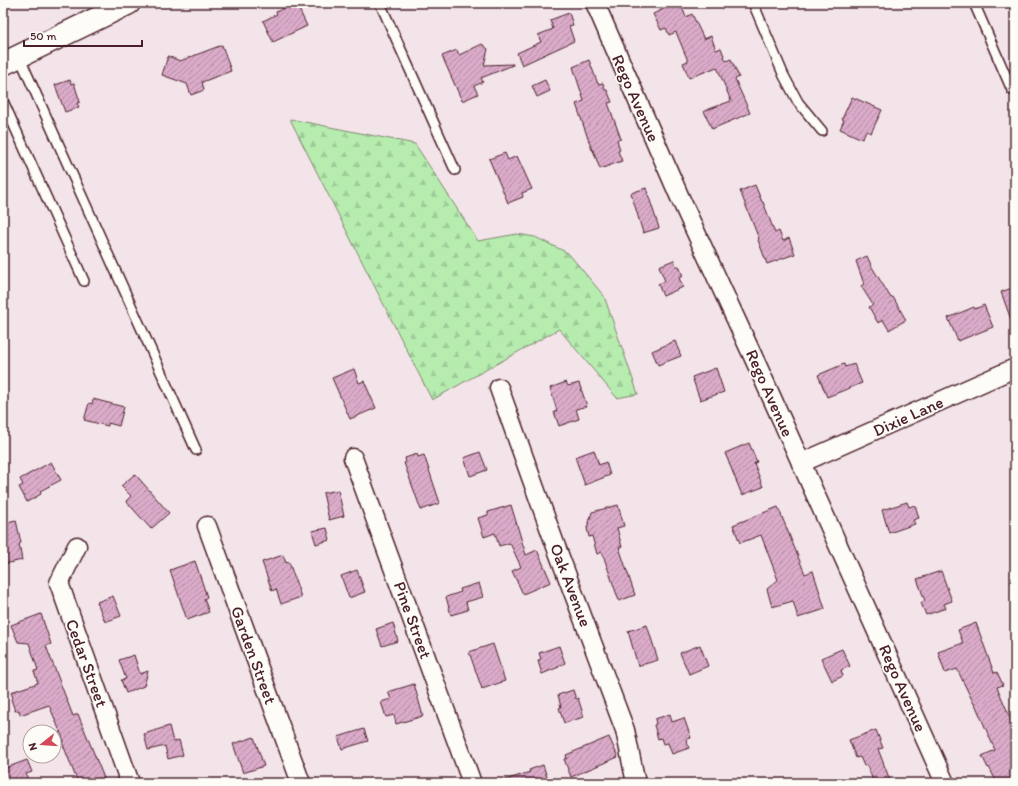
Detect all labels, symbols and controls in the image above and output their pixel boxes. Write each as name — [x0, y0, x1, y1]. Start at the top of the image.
scale bar — [24, 22, 142, 48]
text: 50 m — [30, 29, 56, 43]
street label: Rego Avenue — [608, 51, 664, 145]
street label: Rego Avenue — [742, 346, 798, 440]
street label: Dixie Lane — [870, 392, 946, 440]
street label: Oak Avenue — [546, 540, 596, 630]
street label: Pine Street — [390, 579, 436, 661]
street label: Garden Street — [227, 603, 281, 707]
street label: Cedar Street — [62, 616, 112, 710]
street label: Rego Avenue — [875, 641, 931, 735]
north arrow — [22, 724, 62, 764]
text: N — [26, 741, 40, 752]

